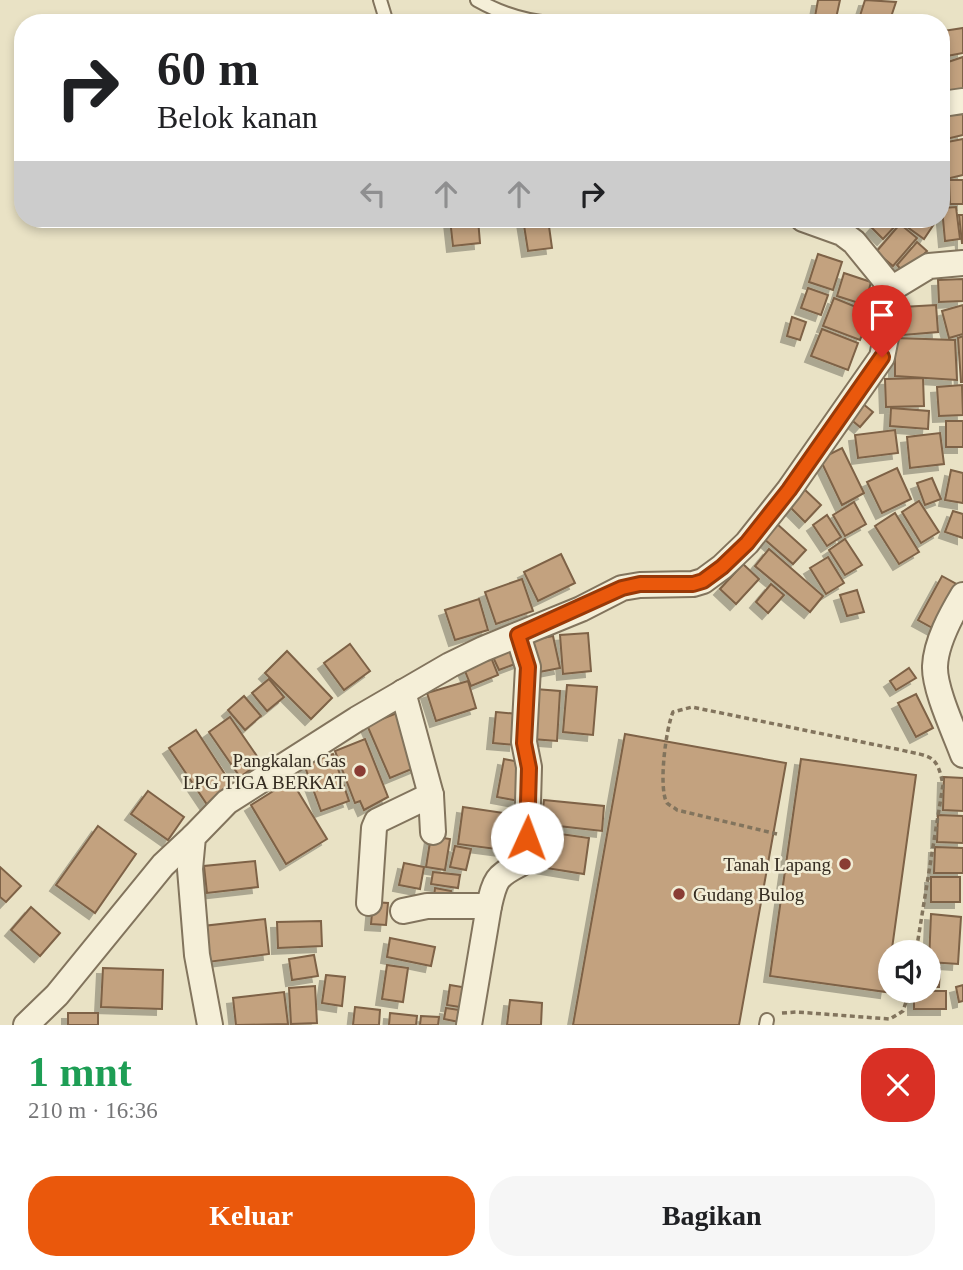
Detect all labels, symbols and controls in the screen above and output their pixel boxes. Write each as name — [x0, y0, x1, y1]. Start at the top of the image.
text: 60 m — [157, 41, 259, 96]
icon: right — [42, 42, 133, 133]
text: Belok kanan — [157, 99, 318, 135]
icon: left — [354, 175, 392, 213]
icon: ahead — [427, 175, 465, 213]
icon: ahead — [500, 175, 538, 213]
icon: right — [573, 175, 611, 213]
pin — [852, 285, 912, 357]
icon: arrive — [863, 296, 901, 334]
place label: Pangkalan Gas LPG TIGA BERKAT — [183, 750, 346, 793]
marker: Pangkalan Gas LPG TIGA BERKAT — [352, 763, 368, 779]
position arrow — [490, 801, 564, 875]
place label: Tanah Lapang — [723, 854, 831, 875]
marker: Tanah Lapang — [837, 856, 853, 872]
place label: Gudang Bulog — [693, 884, 805, 905]
marker: Gudang Bulog — [671, 886, 687, 902]
map controls — [878, 940, 941, 1003]
button: sound — [878, 940, 941, 1003]
button: close — [861, 1048, 935, 1122]
text: 1 mnt — [28, 1049, 132, 1095]
text: 210 m · 16:36 — [28, 1098, 158, 1123]
button: Keluar — [28, 1176, 475, 1256]
button: Bagikan — [489, 1176, 935, 1256]

